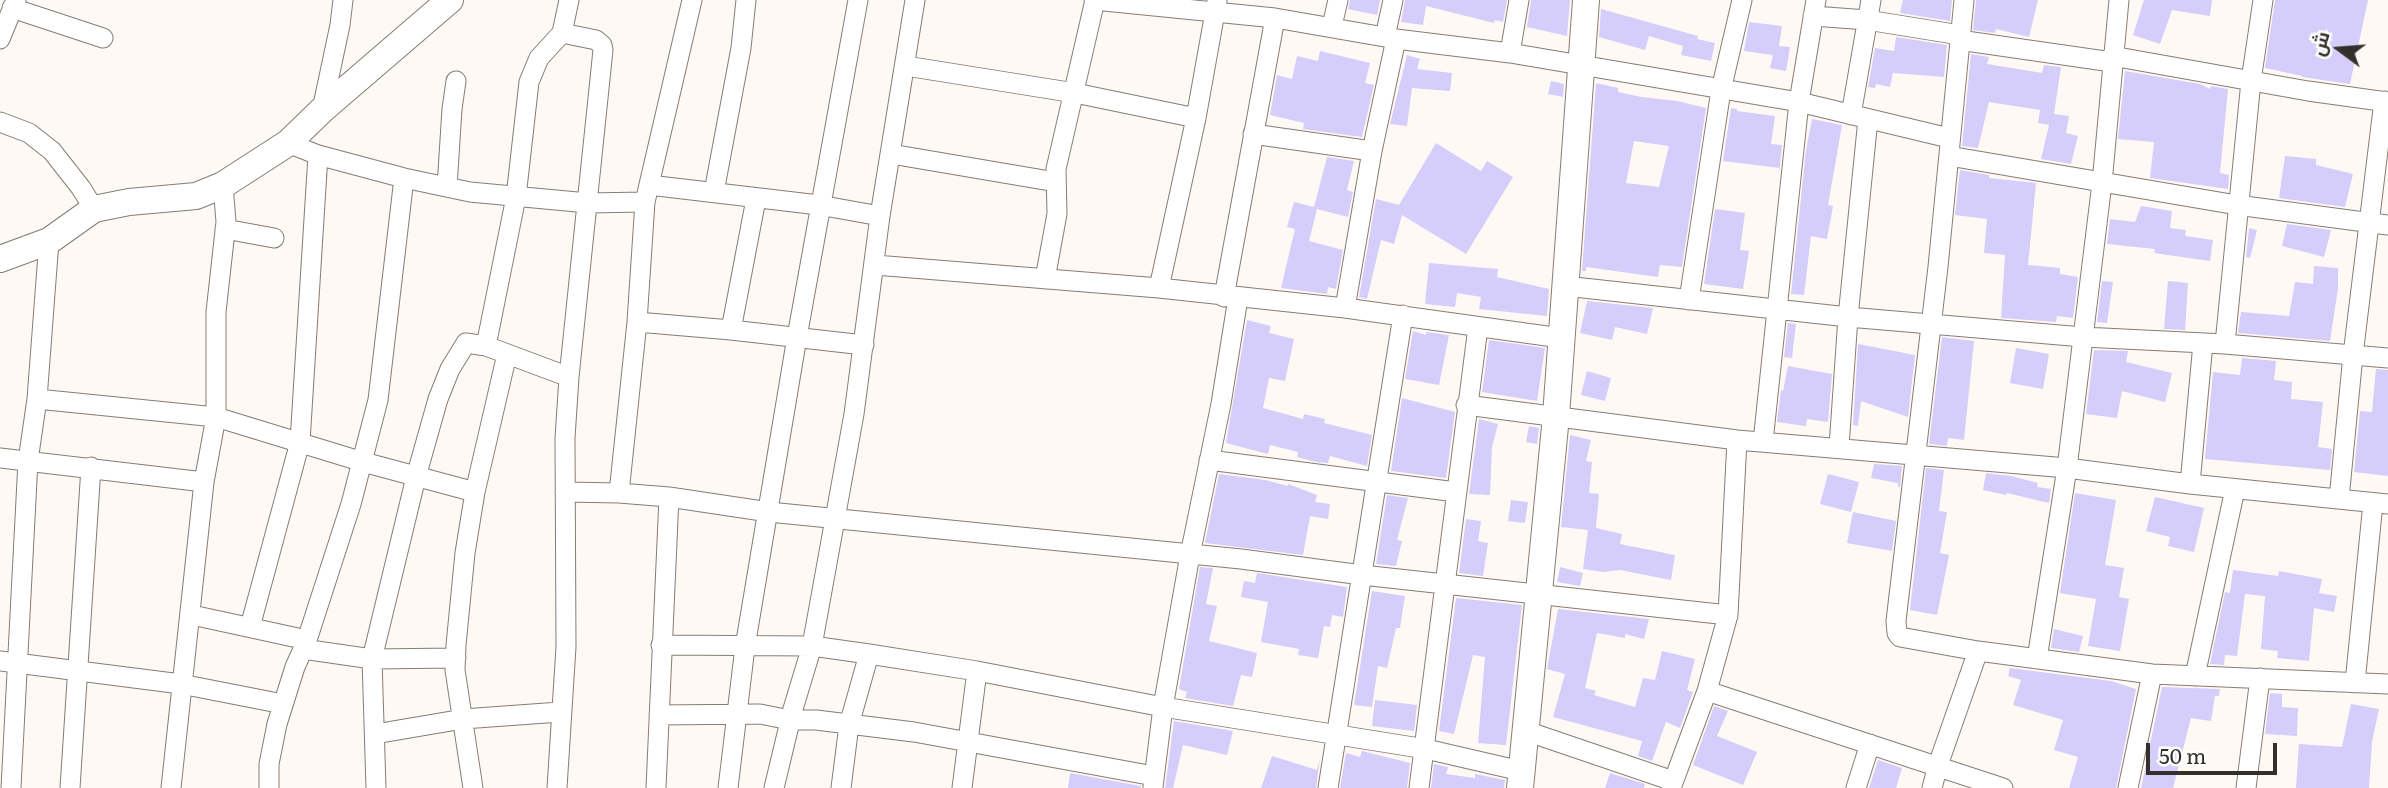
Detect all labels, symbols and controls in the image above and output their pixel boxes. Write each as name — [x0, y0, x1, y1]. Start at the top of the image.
north arrow — [2304, 14, 2374, 84]
text: ش — [2302, 28, 2336, 59]
scale bar — [2150, 728, 2281, 772]
text: 50 m — [2159, 739, 2206, 770]

